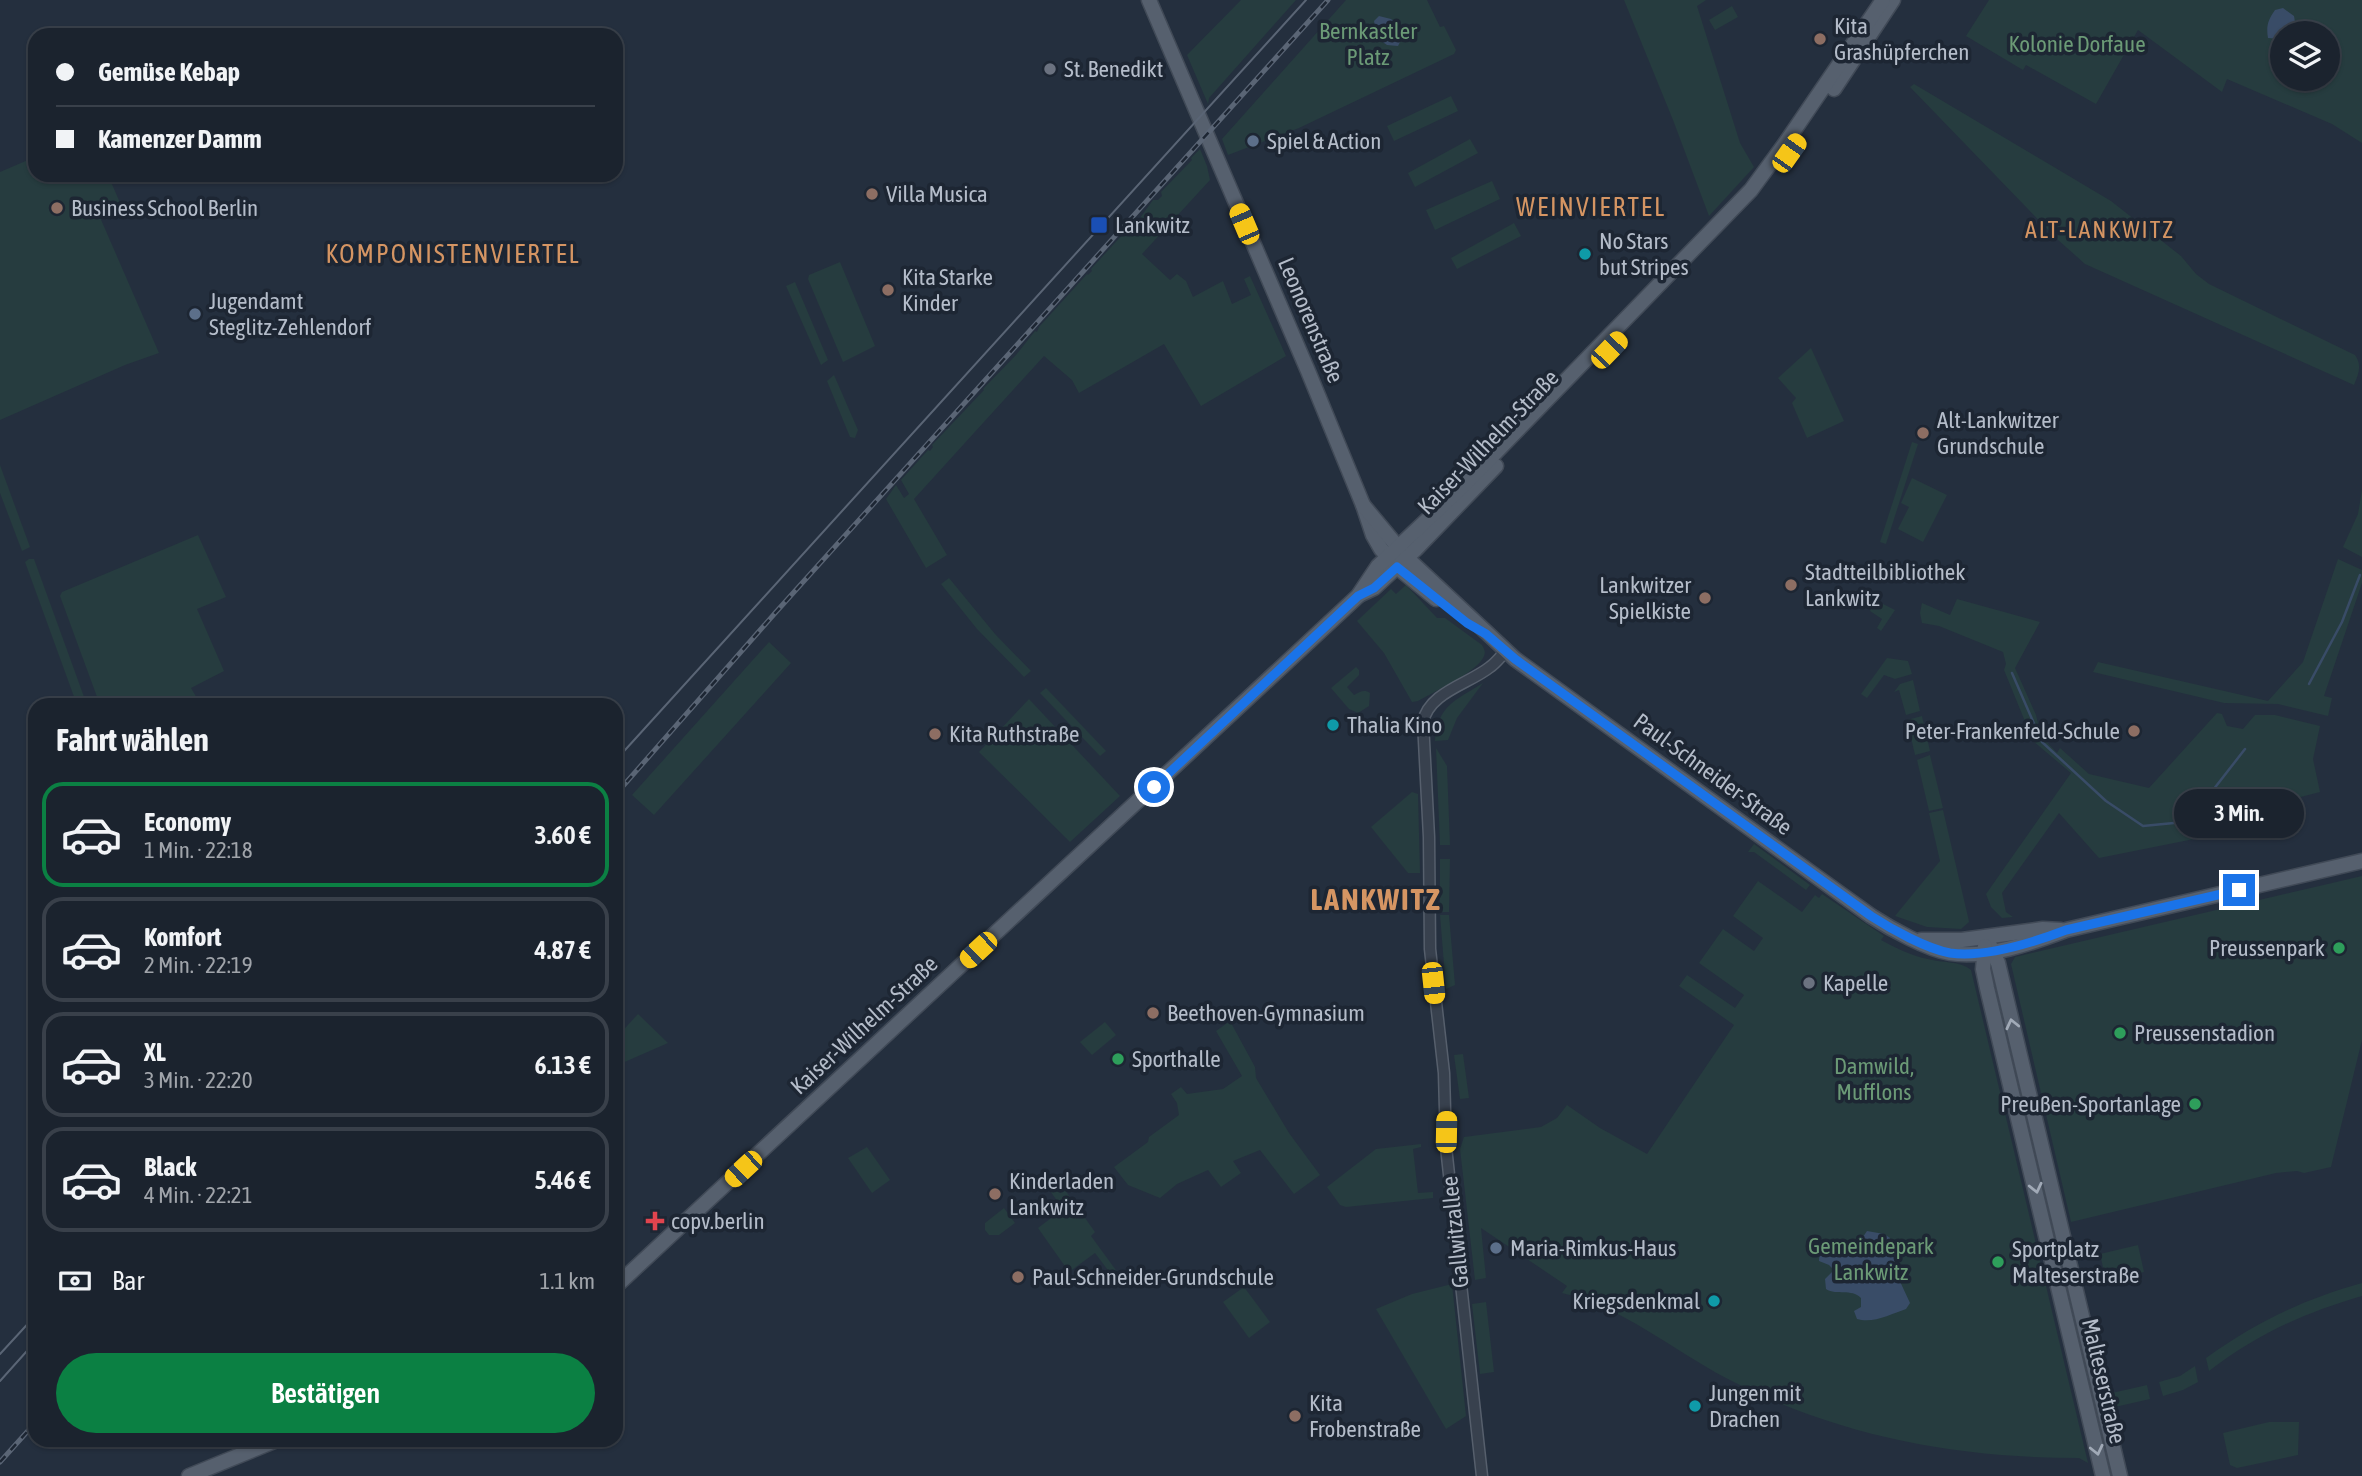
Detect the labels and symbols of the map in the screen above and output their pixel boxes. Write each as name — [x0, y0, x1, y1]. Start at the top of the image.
place label: Kita Grashüpferchen — [1834, 13, 1969, 65]
park label: Bernkastler Platz — [1319, 18, 1418, 70]
marker: Kita Grashüpferchen — [1812, 31, 1828, 47]
park label: Kolonie Dorfaue — [2008, 31, 2146, 57]
place label: St. Benedikt — [1064, 56, 1163, 82]
marker: St. Benedikt — [1042, 61, 1058, 77]
place label: Spiel & Action — [1267, 128, 1381, 154]
car — [1769, 130, 1810, 176]
marker: Spiel & Action — [1245, 133, 1261, 149]
place label: Villa Musica — [886, 181, 988, 207]
marker: Villa Musica — [864, 186, 880, 202]
district label: WEINVIERTEL — [1516, 192, 1666, 222]
place label: Business School Berlin — [71, 195, 258, 221]
marker: Business School Berlin — [49, 200, 65, 216]
car — [1227, 201, 1262, 247]
place label: Lankwitz — [1115, 212, 1190, 238]
marker: Lankwitz — [1089, 215, 1109, 235]
district label: ALT-LANKWITZ — [2025, 216, 2175, 243]
place label: No Stars but Stripes — [1599, 228, 1689, 280]
district label: KOMPONISTENVIERTEL — [325, 239, 581, 269]
marker: No Stars but Stripes — [1577, 246, 1593, 262]
street label: Leonorenstraße — [1273, 254, 1349, 386]
place label: Kita Starke Kinder — [902, 264, 993, 316]
marker: Kita Starke Kinder — [880, 282, 896, 298]
place label: Jugendamt Steglitz-Zehlendorf — [209, 288, 371, 340]
marker: Jugendamt Steglitz-Zehlendorf — [187, 306, 203, 322]
car — [1587, 328, 1632, 372]
street label: Kaiser-Wilhelm-Straße — [1412, 364, 1564, 520]
place label: Alt-Lankwitzer Grundschule — [1937, 407, 2060, 459]
marker: Alt-Lankwitzer Grundschule — [1915, 425, 1931, 441]
place label: Stadtteilbibliothek Lankwitz — [1805, 559, 1965, 611]
place label: Lankwitzer Spielkiste — [1599, 572, 1692, 624]
marker: Stadtteilbibliothek Lankwitz — [1783, 577, 1799, 593]
marker: Lankwitzer Spielkiste — [1697, 590, 1713, 606]
street label: Paul-Schneider-Straße — [1629, 708, 1797, 840]
place label: Thalia Kino — [1347, 712, 1442, 738]
marker: Thalia Kino — [1325, 717, 1341, 733]
place label: Peter-Frankenfeld-Schule — [1905, 718, 2120, 744]
place label: Kita Ruthstraße — [949, 721, 1079, 747]
marker: Peter-Frankenfeld-Schule — [2126, 723, 2142, 739]
marker: Kita Ruthstraße — [927, 726, 943, 742]
route start — [1138, 771, 1170, 803]
callout: 3 Min. — [2174, 788, 2304, 838]
route end — [2223, 874, 2255, 906]
district label: LANKWITZ — [1311, 882, 1441, 916]
car — [956, 928, 1001, 972]
place label: Preussenpark — [2209, 935, 2325, 961]
marker: Preussenpark — [2331, 940, 2347, 956]
street label: Kaiser-Wilhelm-Straße — [785, 951, 943, 1099]
car — [1421, 961, 1446, 1005]
place label: Kapelle — [1823, 970, 1888, 996]
marker: Kapelle — [1801, 975, 1817, 991]
place label: Beethoven-Gymnasium — [1167, 1000, 1365, 1026]
marker: Beethoven-Gymnasium — [1145, 1005, 1161, 1021]
one-way arrow — [2006, 1018, 2020, 1030]
place label: Preussenstadion — [2134, 1020, 2275, 1046]
marker: Preussenstadion — [2112, 1025, 2128, 1041]
place label: Sporthalle — [1132, 1046, 1221, 1072]
marker: Sporthalle — [1110, 1051, 1126, 1067]
park label: Damwild, Mufflons — [1834, 1053, 1914, 1105]
place label: Preußen-Sportanlage — [2000, 1091, 2181, 1117]
marker: Preußen-Sportanlage — [2187, 1096, 2203, 1112]
car — [1436, 1111, 1457, 1153]
car — [721, 1147, 766, 1191]
place label: Kinderladen Lankwitz — [1009, 1168, 1114, 1220]
street label: Gallwitzallee — [1436, 1175, 1474, 1289]
one-way arrow — [2027, 1182, 2042, 1194]
marker: Kinderladen Lankwitz — [987, 1186, 1003, 1202]
place label: copv.berlin — [671, 1208, 765, 1234]
marker: copv.berlin — [645, 1211, 665, 1231]
park label: Gemeindepark Lankwitz — [1808, 1233, 1934, 1285]
place label: Maria-Rimkus-Haus — [1510, 1235, 1676, 1261]
place label: Sportplatz Malteserstraße — [2012, 1236, 2139, 1288]
marker: Maria-Rimkus-Haus — [1488, 1240, 1504, 1256]
marker: Sportplatz Malteserstraße — [1990, 1254, 2006, 1270]
place label: Paul-Schneider-Grundschule — [1032, 1264, 1274, 1290]
marker: Paul-Schneider-Grundschule — [1010, 1269, 1026, 1285]
place label: Kriegsdenkmal — [1572, 1288, 1700, 1314]
marker: Kriegsdenkmal — [1706, 1293, 1722, 1309]
street label: Malteserstraße — [2077, 1316, 2131, 1446]
place label: Jungen mit Drachen — [1709, 1380, 1801, 1432]
place label: Kita Frobenstraße — [1309, 1390, 1421, 1442]
marker: Jungen mit Drachen — [1687, 1398, 1703, 1414]
marker: Kita Frobenstraße — [1287, 1408, 1303, 1424]
one-way arrow — [2089, 1443, 2103, 1455]

